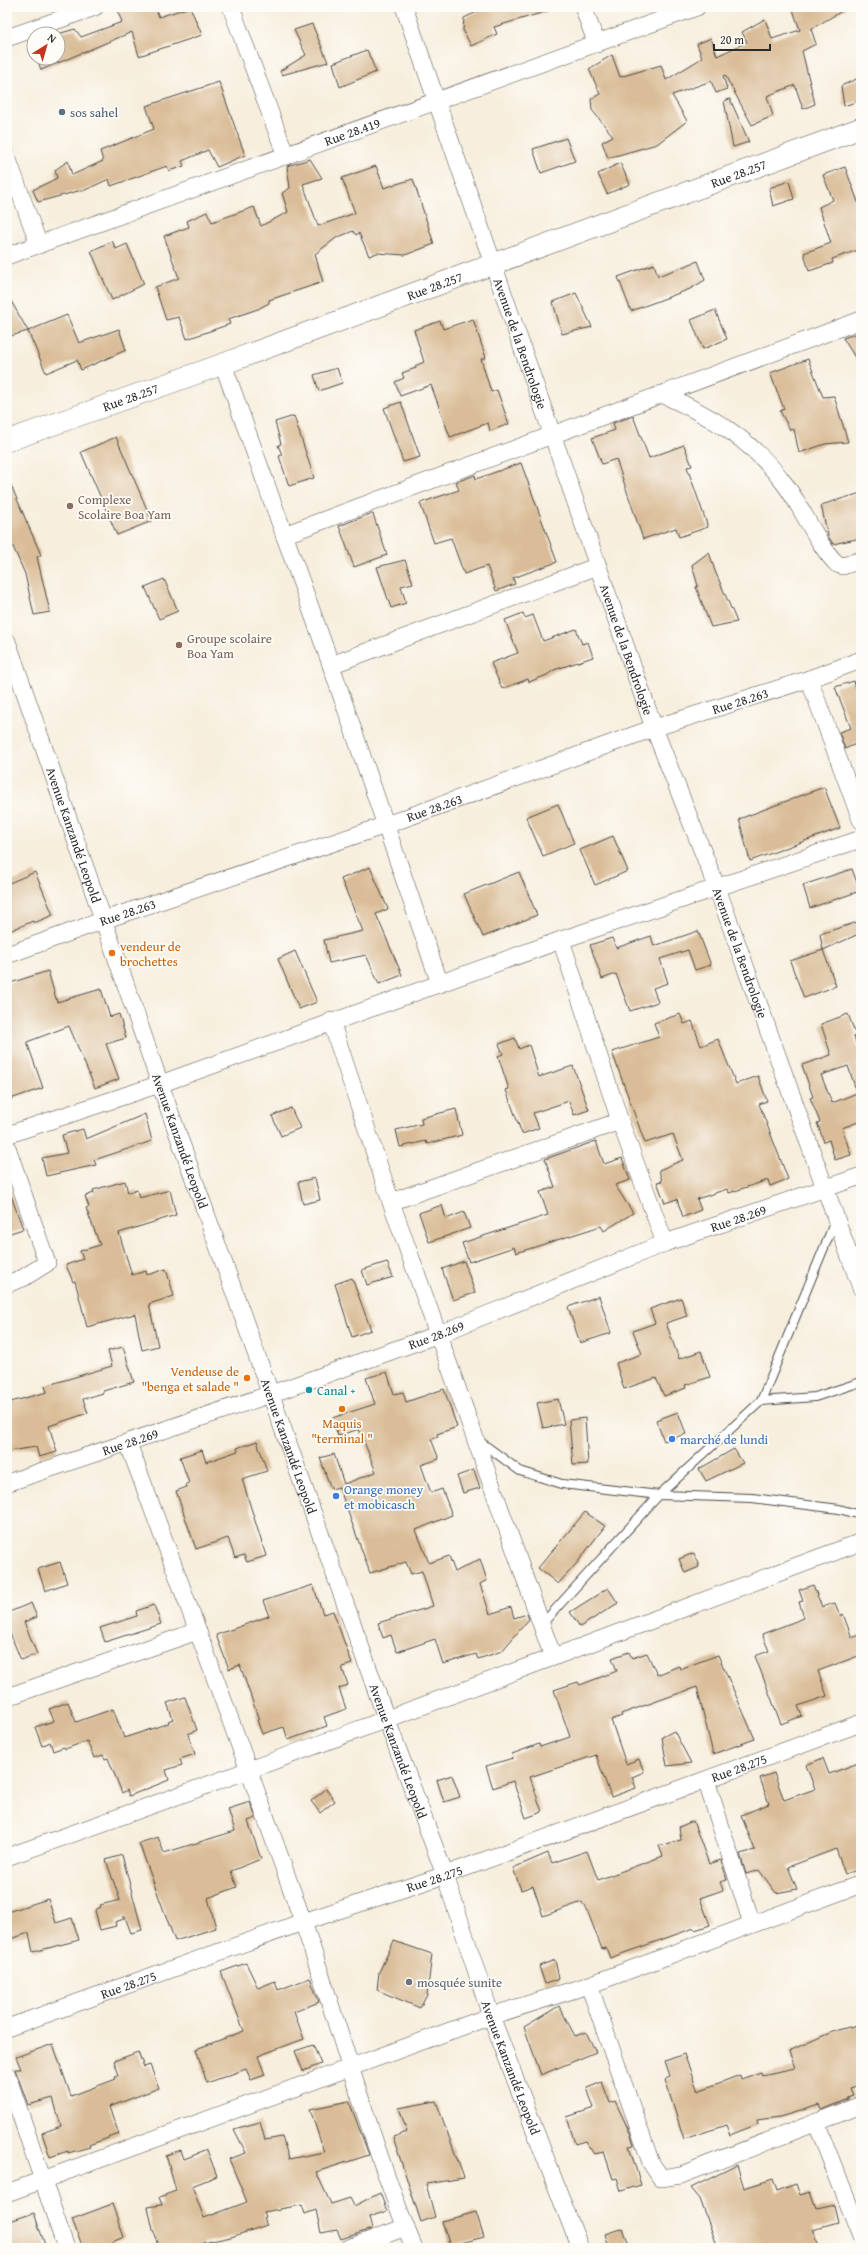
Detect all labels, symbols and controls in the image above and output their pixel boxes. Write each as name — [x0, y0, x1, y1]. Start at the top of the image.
north arrow — [26, 26, 66, 66]
scale bar — [714, 26, 770, 52]
text: N — [44, 29, 60, 47]
text: 20 m — [720, 31, 744, 48]
place label: sos sahel — [70, 103, 119, 122]
marker: sos sahel — [57, 107, 67, 117]
street label: Rue 28.419 — [322, 113, 383, 150]
street label: Rue 28.257 — [708, 154, 769, 192]
street label: Rue 28.257 — [404, 267, 465, 305]
street label: Avenue de la Bendrologie — [489, 275, 552, 411]
street label: Rue 28.257 — [100, 378, 161, 416]
place label: Complexe Scolaire Boa Yam — [78, 490, 172, 524]
marker: Complexe Scolaire Boa Yam — [65, 501, 75, 511]
street label: Avenue de la Bendrologie — [595, 581, 658, 718]
place label: Groupe scolaire Boa Yam — [187, 629, 272, 663]
marker: Groupe scolaire Boa Yam — [174, 640, 184, 650]
street label: Rue 28.263 — [710, 683, 771, 719]
street label: Avenue Kanzandé Leopold — [42, 764, 106, 905]
street label: Rue 28.263 — [404, 789, 465, 826]
street label: Avenue de la Bendrologie — [708, 885, 773, 1021]
street label: Rue 28.263 — [97, 894, 158, 930]
place label: vendeur de brochettes — [120, 937, 181, 971]
marker: vendeur de brochettes — [107, 948, 117, 958]
street label: Avenue Kanzandé Leopold — [147, 1071, 213, 1211]
street label: Rue 28.269 — [708, 1200, 769, 1236]
street label: Rue 28.269 — [406, 1315, 467, 1354]
place label: Vendeuse de "benga et salade " — [141, 1362, 239, 1396]
marker: Vendeuse de "benga et salade " — [242, 1373, 252, 1383]
street label: Avenue Kanzandé Leopold — [256, 1376, 322, 1516]
place label: Canal + — [317, 1381, 356, 1400]
marker: Canal + — [304, 1385, 314, 1395]
marker: Maquis "terminal " — [337, 1404, 347, 1414]
place label: Maquis "terminal " — [311, 1414, 373, 1448]
street label: Rue 28.269 — [100, 1423, 161, 1460]
place label: marché de lundi — [680, 1430, 769, 1449]
marker: marché de lundi — [667, 1434, 677, 1444]
place label: Orange money et mobicasch — [344, 1480, 424, 1514]
marker: Orange money et mobicasch — [331, 1491, 341, 1501]
street label: Avenue Kanzandé Leopold — [365, 1681, 432, 1821]
street label: Rue 28.275 — [709, 1749, 770, 1786]
street label: Rue 28.275 — [404, 1860, 465, 1897]
street label: Rue 28.275 — [98, 1966, 159, 2003]
place label: mosquée sunite — [417, 1973, 502, 1992]
marker: mosquée sunite — [404, 1977, 414, 1987]
street label: Avenue Kanzandé Leopold — [477, 1998, 545, 2138]

